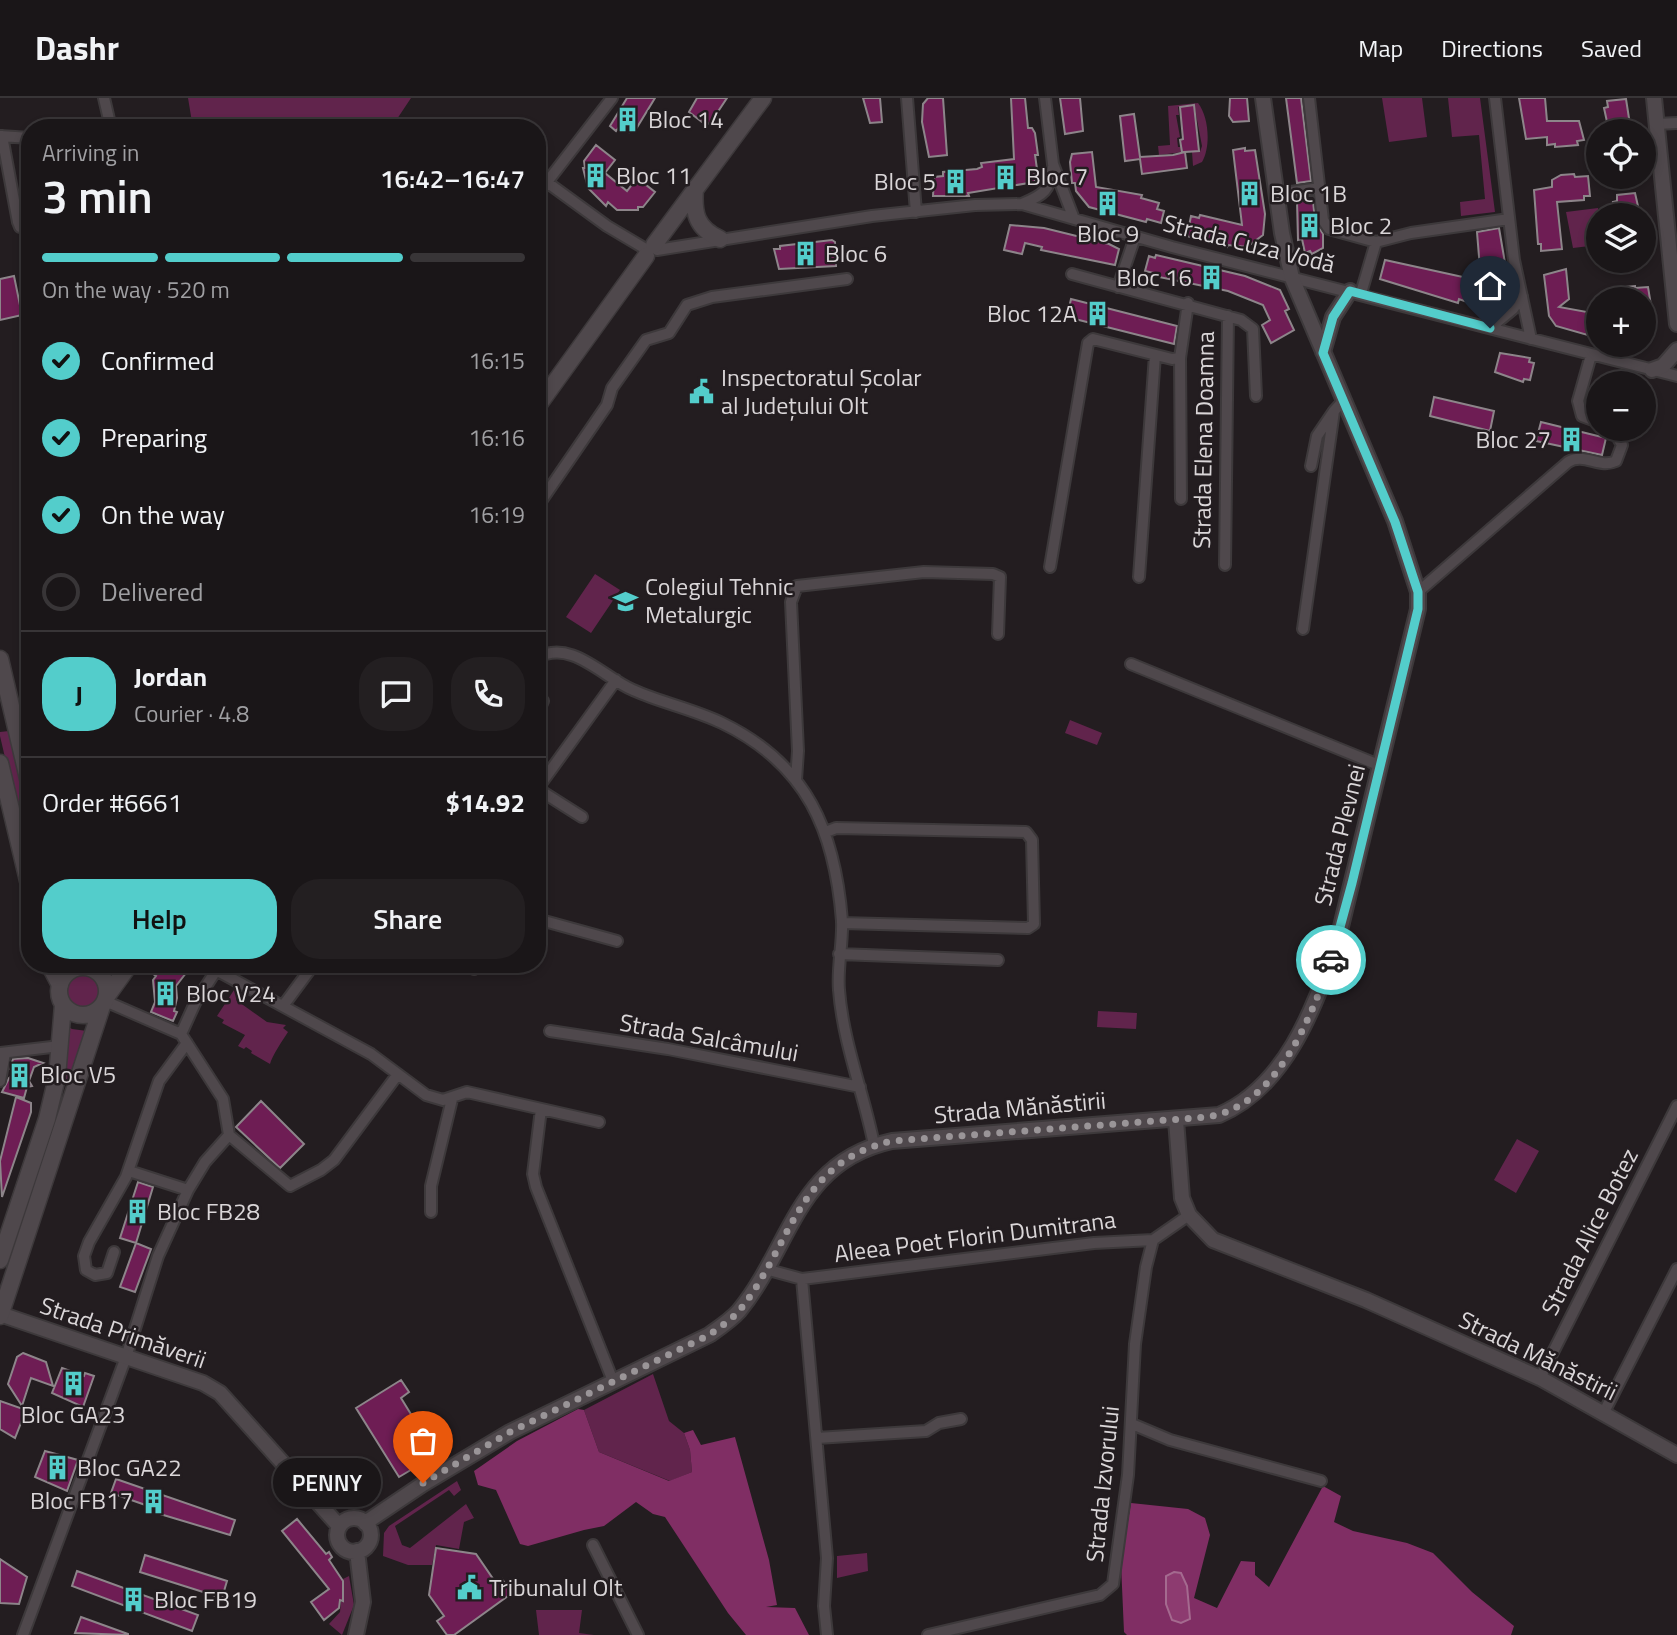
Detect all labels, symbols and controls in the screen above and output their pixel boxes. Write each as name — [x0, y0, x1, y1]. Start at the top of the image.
text: Dashr — [35, 23, 119, 73]
text: Map — [1358, 30, 1403, 66]
text: Directions — [1441, 30, 1543, 66]
text: Saved — [1581, 30, 1642, 66]
place label: Bloc 14 — [648, 101, 724, 137]
building icon: Bloc 14 — [614, 106, 642, 134]
map controls — [1586, 119, 1656, 441]
button: locate — [1586, 119, 1656, 189]
text: Arriving in — [42, 135, 139, 170]
place label: Bloc 11 — [616, 157, 692, 193]
place label: Bloc 7 — [1026, 158, 1088, 194]
text: 16:42–16:47 — [380, 159, 525, 198]
text: 3 min — [42, 161, 153, 231]
building icon: Bloc 11 — [582, 162, 610, 190]
place label: Bloc 5 — [874, 163, 936, 199]
building icon: Bloc 7 — [992, 163, 1020, 191]
building icon: Bloc 5 — [942, 168, 970, 196]
place label: Bloc 1B — [1270, 175, 1347, 211]
building icon: Bloc 1B — [1236, 180, 1264, 208]
building icon: Bloc 9 — [1094, 189, 1122, 217]
button: layers — [1586, 203, 1656, 273]
street label: Strada Cuza Vodă — [1160, 204, 1339, 282]
place label: Bloc 2 — [1330, 207, 1392, 243]
building icon: Bloc 2 — [1296, 212, 1324, 240]
place label: Bloc 9 — [1077, 215, 1139, 251]
place label: Bloc 6 — [825, 235, 887, 271]
building icon: Bloc 6 — [791, 240, 819, 268]
pin — [1460, 256, 1520, 328]
place label: Bloc 16 — [1116, 259, 1192, 295]
building icon: Bloc 16 — [1198, 264, 1226, 292]
icon: home — [1471, 267, 1509, 305]
text: On the way · 520 m — [42, 272, 230, 307]
button: + — [1586, 287, 1656, 357]
place label: Bloc 12A — [987, 295, 1077, 331]
building icon: Bloc 12A — [1083, 300, 1111, 328]
street label: Strada Elena Doamna — [1183, 331, 1223, 549]
text: Confirmed — [101, 341, 215, 380]
icon: check — [42, 342, 80, 380]
text: 16:15 — [468, 343, 525, 378]
place label: Inspectoratul Școlar al Județului Olt — [721, 359, 921, 423]
button: − — [1586, 371, 1656, 441]
public building icon: Inspectoratul Școlar al Județului Olt — [687, 378, 715, 406]
text: Preparing — [101, 418, 207, 457]
icon: check — [42, 419, 80, 457]
text: 16:16 — [468, 420, 525, 455]
place label: Bloc 27 — [1475, 421, 1551, 457]
building icon: Bloc 27 — [1557, 426, 1585, 454]
text: On the way — [101, 495, 225, 534]
icon: check — [42, 496, 80, 534]
text: 16:19 — [468, 497, 525, 532]
place label: Colegiul Tehnic Metalurgic — [645, 568, 793, 632]
text: Delivered — [101, 572, 204, 611]
school or university icon: Colegiul Tehnic Metalurgic — [611, 587, 639, 615]
text: Jordan — [134, 657, 207, 696]
button: chat — [359, 657, 433, 731]
button: phone — [451, 657, 525, 731]
text: J — [75, 675, 83, 714]
text: Courier · 4.8 — [134, 696, 249, 731]
street label: Strada Plevnei — [1304, 760, 1374, 909]
text: Order #6661 — [42, 783, 182, 822]
text: $14.92 — [446, 783, 525, 822]
button: Help — [42, 879, 277, 959]
button: Share — [291, 879, 525, 959]
courier — [1296, 925, 1366, 995]
icon: car — [1312, 941, 1350, 979]
place label: Bloc V24 — [186, 975, 276, 1011]
building icon: Bloc V24 — [152, 980, 180, 1008]
street label: Strada Salcâmului — [617, 1004, 801, 1070]
place label: Bloc V5 — [40, 1056, 116, 1092]
building icon: Bloc V5 — [6, 1061, 34, 1089]
street label: Strada Mănăstirii — [932, 1082, 1107, 1132]
street label: Strada Alice Botez — [1531, 1142, 1647, 1321]
place label: Bloc FB28 — [157, 1193, 260, 1229]
building icon: Bloc FB28 — [123, 1198, 151, 1226]
street label: Aleea Poet Florin Dumitrana — [832, 1201, 1118, 1271]
street label: Strada Primăverii — [35, 1287, 211, 1377]
street label: Strada Mănăstirii — [1453, 1301, 1624, 1409]
building icon: Bloc GA23 — [59, 1370, 87, 1398]
place label: Bloc GA23 — [21, 1396, 125, 1432]
street label: Strada Izvorului — [1076, 1404, 1128, 1564]
pin — [393, 1411, 453, 1483]
icon: bag — [404, 1422, 442, 1460]
place label: Bloc GA22 — [77, 1449, 182, 1485]
building icon: Bloc GA22 — [43, 1454, 71, 1482]
callout: PENNY — [272, 1458, 381, 1508]
text: PENNY — [292, 1465, 362, 1500]
place label: Bloc FB17 — [30, 1482, 133, 1518]
building icon: Bloc FB17 — [139, 1487, 167, 1515]
place label: Tribunalul Olt — [489, 1569, 623, 1605]
public building icon: Tribunalul Olt — [455, 1574, 483, 1602]
place label: Bloc FB19 — [154, 1581, 257, 1617]
building icon: Bloc FB19 — [120, 1586, 148, 1614]

